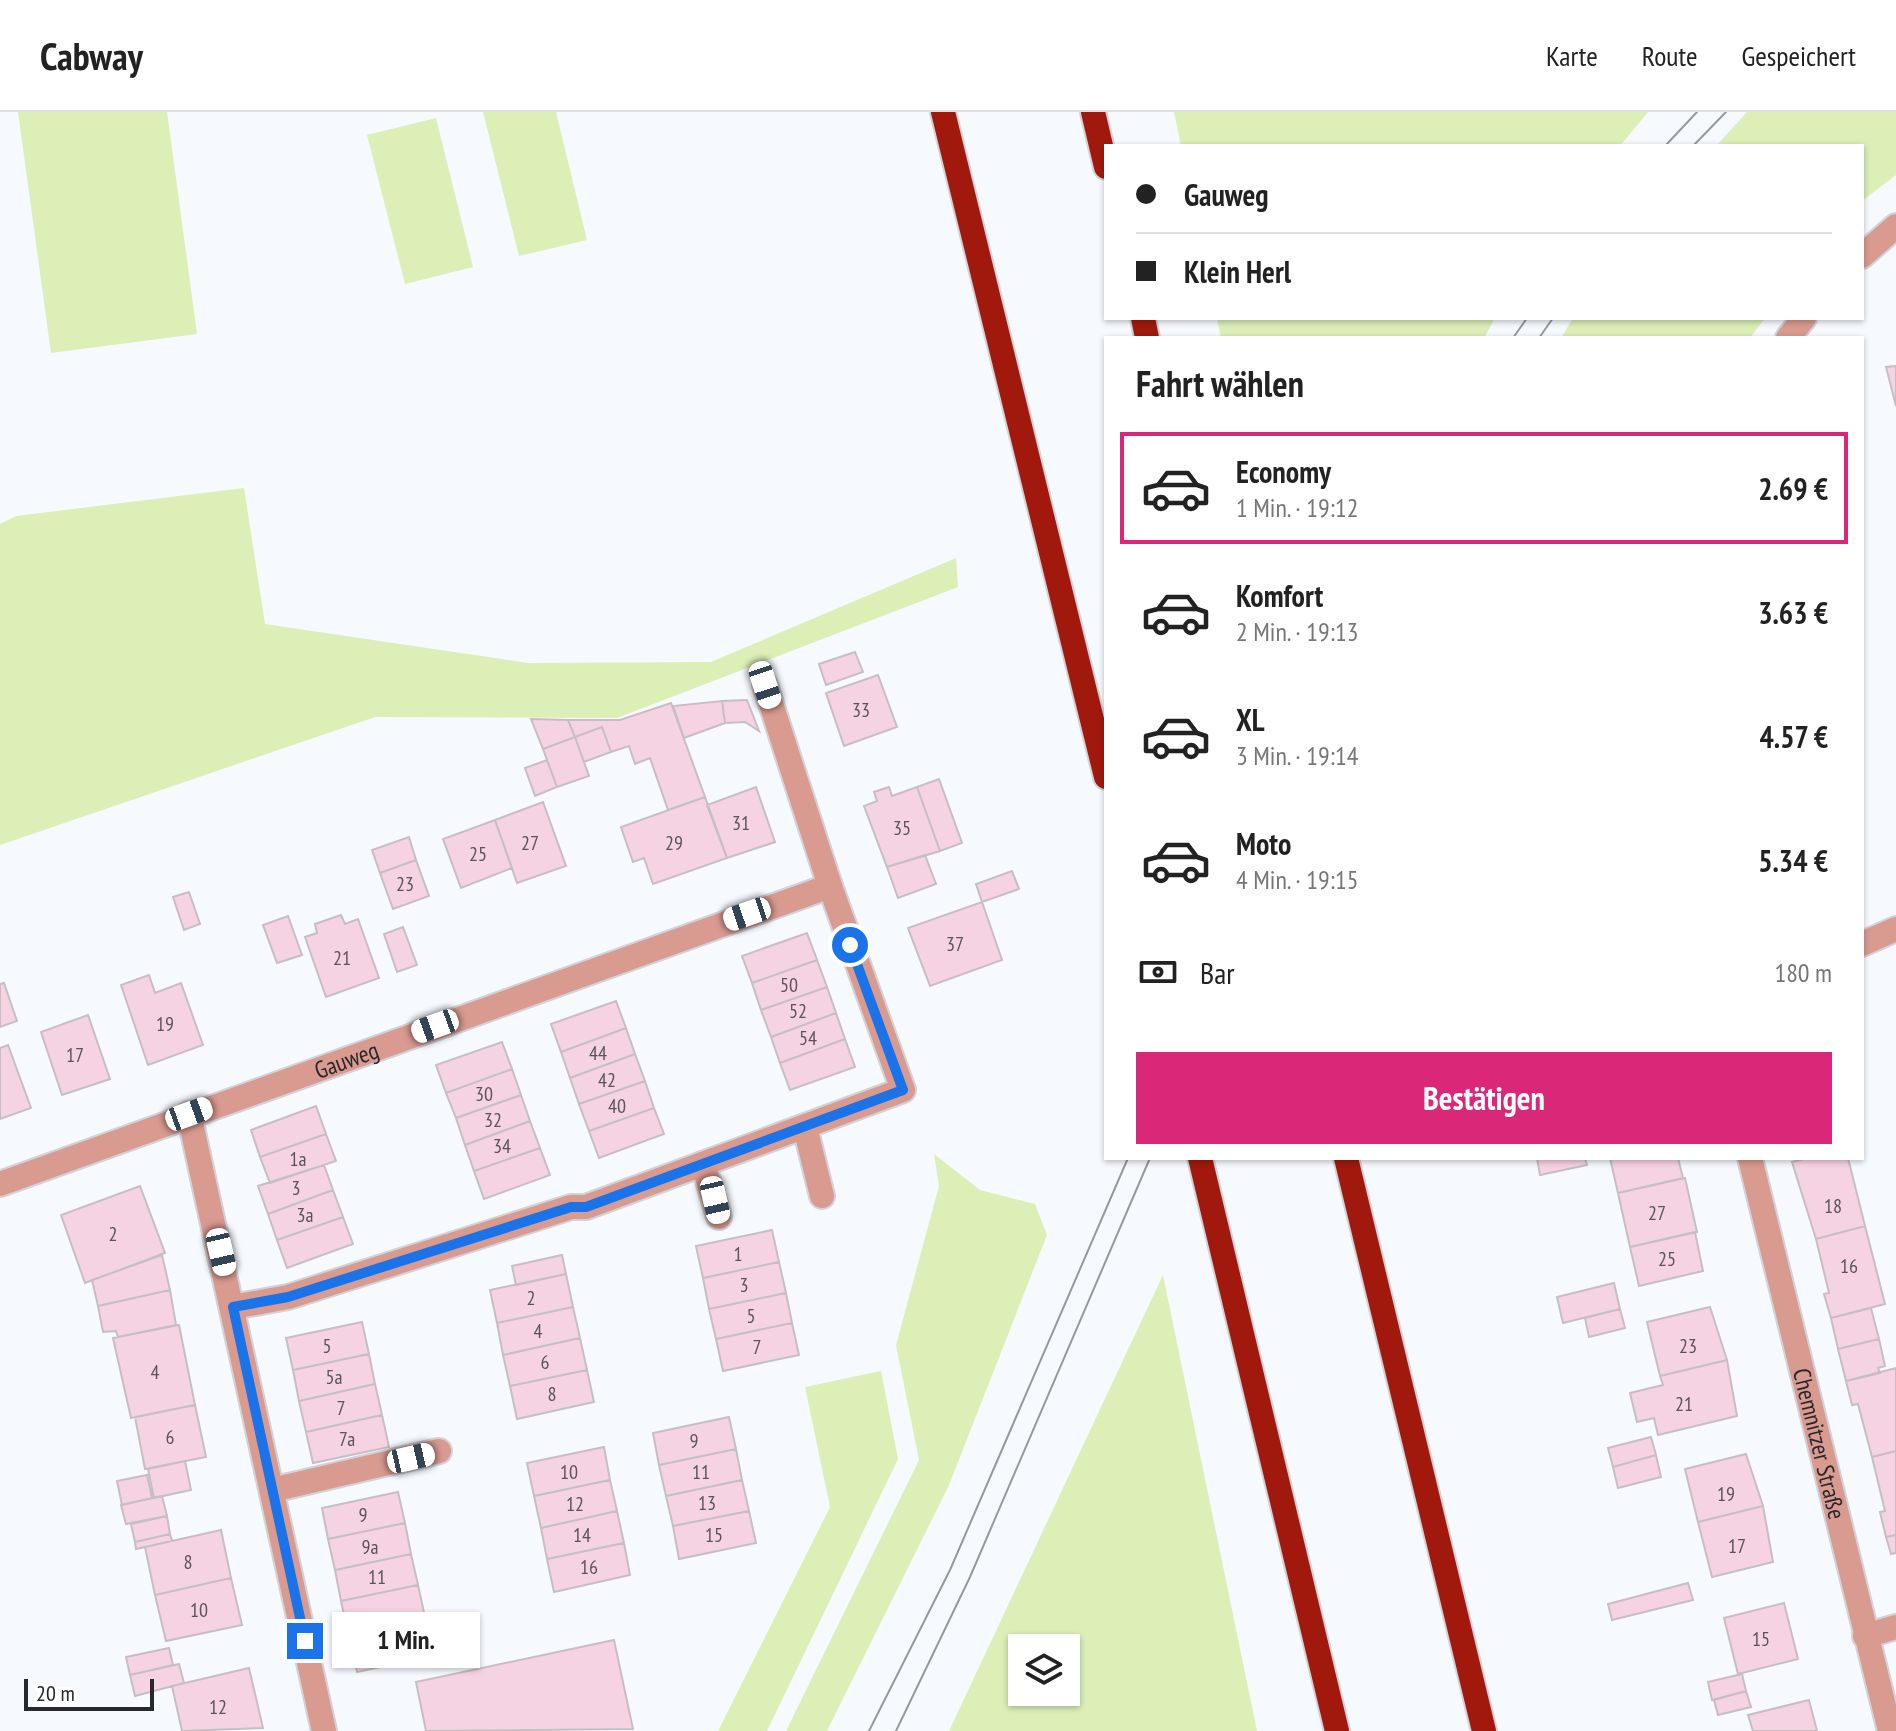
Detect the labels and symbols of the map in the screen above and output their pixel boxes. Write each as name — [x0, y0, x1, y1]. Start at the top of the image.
car — [746, 658, 784, 712]
house number: 33 — [852, 697, 870, 723]
house number: 31 — [732, 810, 750, 836]
house number: 35 — [893, 815, 911, 841]
house number: 27 — [521, 830, 539, 856]
house number: 29 — [665, 830, 683, 856]
house number: 25 — [469, 841, 487, 867]
house number: 23 — [396, 871, 414, 897]
car — [720, 895, 774, 933]
route start — [832, 927, 868, 963]
house number: 37 — [946, 931, 964, 957]
house number: 21 — [333, 945, 351, 971]
house number: 50 — [780, 972, 798, 998]
house number: 52 — [789, 998, 807, 1024]
car — [408, 1007, 462, 1045]
house number: 19 — [156, 1011, 174, 1037]
house number: 54 — [799, 1025, 817, 1051]
street label: Gauweg — [310, 1034, 383, 1085]
house number: 44 — [589, 1040, 607, 1066]
house number: 17 — [66, 1042, 84, 1068]
house number: 42 — [598, 1067, 616, 1093]
house number: 30 — [475, 1081, 493, 1107]
house number: 40 — [608, 1093, 626, 1119]
car — [162, 1095, 216, 1133]
house number: 32 — [484, 1107, 502, 1133]
house number: 34 — [493, 1133, 511, 1159]
house number: 1a — [290, 1146, 307, 1172]
car — [698, 1174, 732, 1226]
house number: 3 — [292, 1175, 301, 1201]
house number: 18 — [1824, 1193, 1842, 1219]
house number: 27 — [1648, 1200, 1666, 1226]
house number: 3a — [297, 1202, 314, 1228]
house number: 2 — [109, 1221, 118, 1247]
car — [204, 1226, 238, 1278]
house number: 1 — [734, 1241, 743, 1267]
house number: 25 — [1658, 1246, 1676, 1272]
house number: 16 — [1840, 1253, 1858, 1279]
house number: 3 — [740, 1272, 749, 1298]
house number: 2 — [527, 1285, 536, 1311]
house number: 5 — [747, 1303, 756, 1329]
house number: 4 — [534, 1318, 543, 1344]
house number: 5 — [323, 1333, 332, 1359]
house number: 23 — [1679, 1333, 1697, 1359]
house number: 7 — [753, 1334, 762, 1360]
house number: 6 — [541, 1349, 550, 1375]
house number: 4 — [151, 1359, 160, 1385]
house number: 5a — [326, 1364, 343, 1390]
street label: Chemnitzer Straße — [1786, 1365, 1853, 1522]
house number: 8 — [548, 1381, 557, 1407]
house number: 21 — [1675, 1391, 1693, 1417]
house number: 7 — [337, 1395, 346, 1421]
house number: 6 — [166, 1424, 175, 1450]
house number: 7a — [339, 1426, 355, 1452]
house number: 9 — [690, 1428, 699, 1454]
car — [385, 1441, 437, 1475]
house number: 10 — [560, 1459, 578, 1485]
house number: 11 — [692, 1459, 710, 1485]
house number: 19 — [1717, 1481, 1735, 1507]
house number: 13 — [698, 1490, 716, 1516]
house number: 12 — [566, 1491, 584, 1517]
house number: 9 — [359, 1502, 368, 1528]
house number: 14 — [573, 1522, 591, 1548]
house number: 15 — [705, 1522, 723, 1548]
house number: 17 — [1728, 1533, 1746, 1559]
house number: 9a — [362, 1534, 379, 1560]
house number: 8 — [184, 1549, 193, 1575]
house number: 16 — [580, 1554, 598, 1580]
house number: 11 — [368, 1564, 386, 1590]
house number: 10 — [190, 1597, 208, 1623]
callout: 1 Min. — [333, 1613, 481, 1669]
route end — [287, 1623, 323, 1659]
house number: 15 — [1752, 1626, 1770, 1652]
scale bar — [24, 1675, 154, 1711]
house number: 12 — [209, 1694, 227, 1720]

